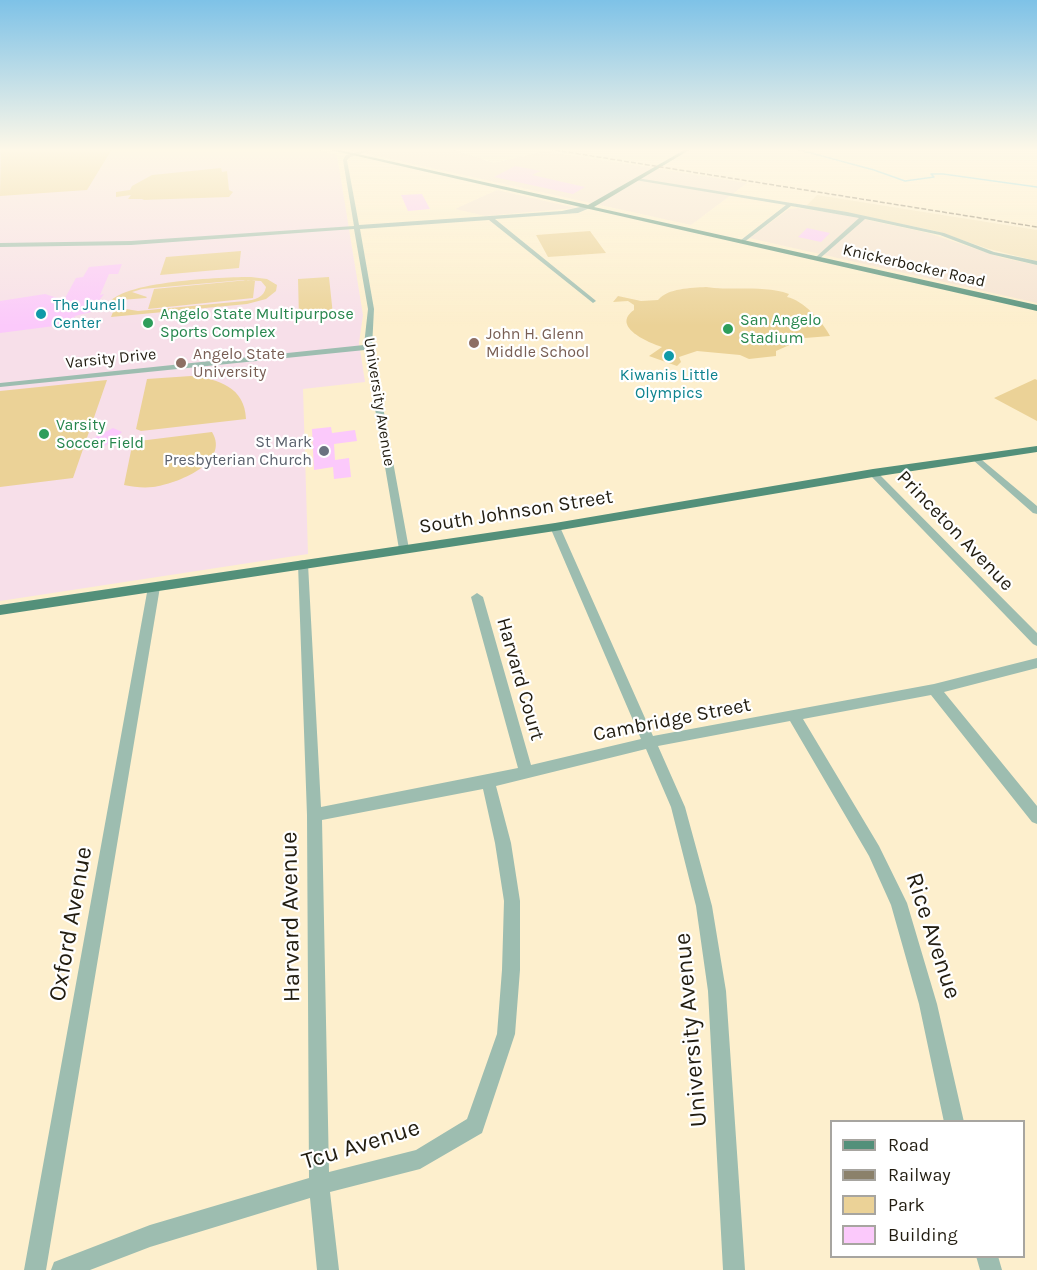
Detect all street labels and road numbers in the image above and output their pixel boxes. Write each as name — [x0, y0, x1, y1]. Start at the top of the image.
street label: Knickerbocker Road — [841, 240, 987, 292]
street label: University Avenue — [359, 336, 399, 468]
street label: Varsity Drive — [65, 345, 157, 373]
street label: Princeton Avenue — [891, 466, 1019, 596]
street label: South Johnson Street — [417, 485, 615, 539]
street label: Harvard Court — [491, 615, 549, 743]
street label: Cambridge Street — [591, 693, 753, 747]
street label: Harvard Avenue — [275, 831, 307, 1003]
street label: Oxford Avenue — [43, 844, 99, 1004]
street label: Rice Avenue — [899, 869, 967, 1003]
street label: University Avenue — [668, 932, 714, 1128]
street label: Tcu Avenue — [299, 1113, 423, 1177]

